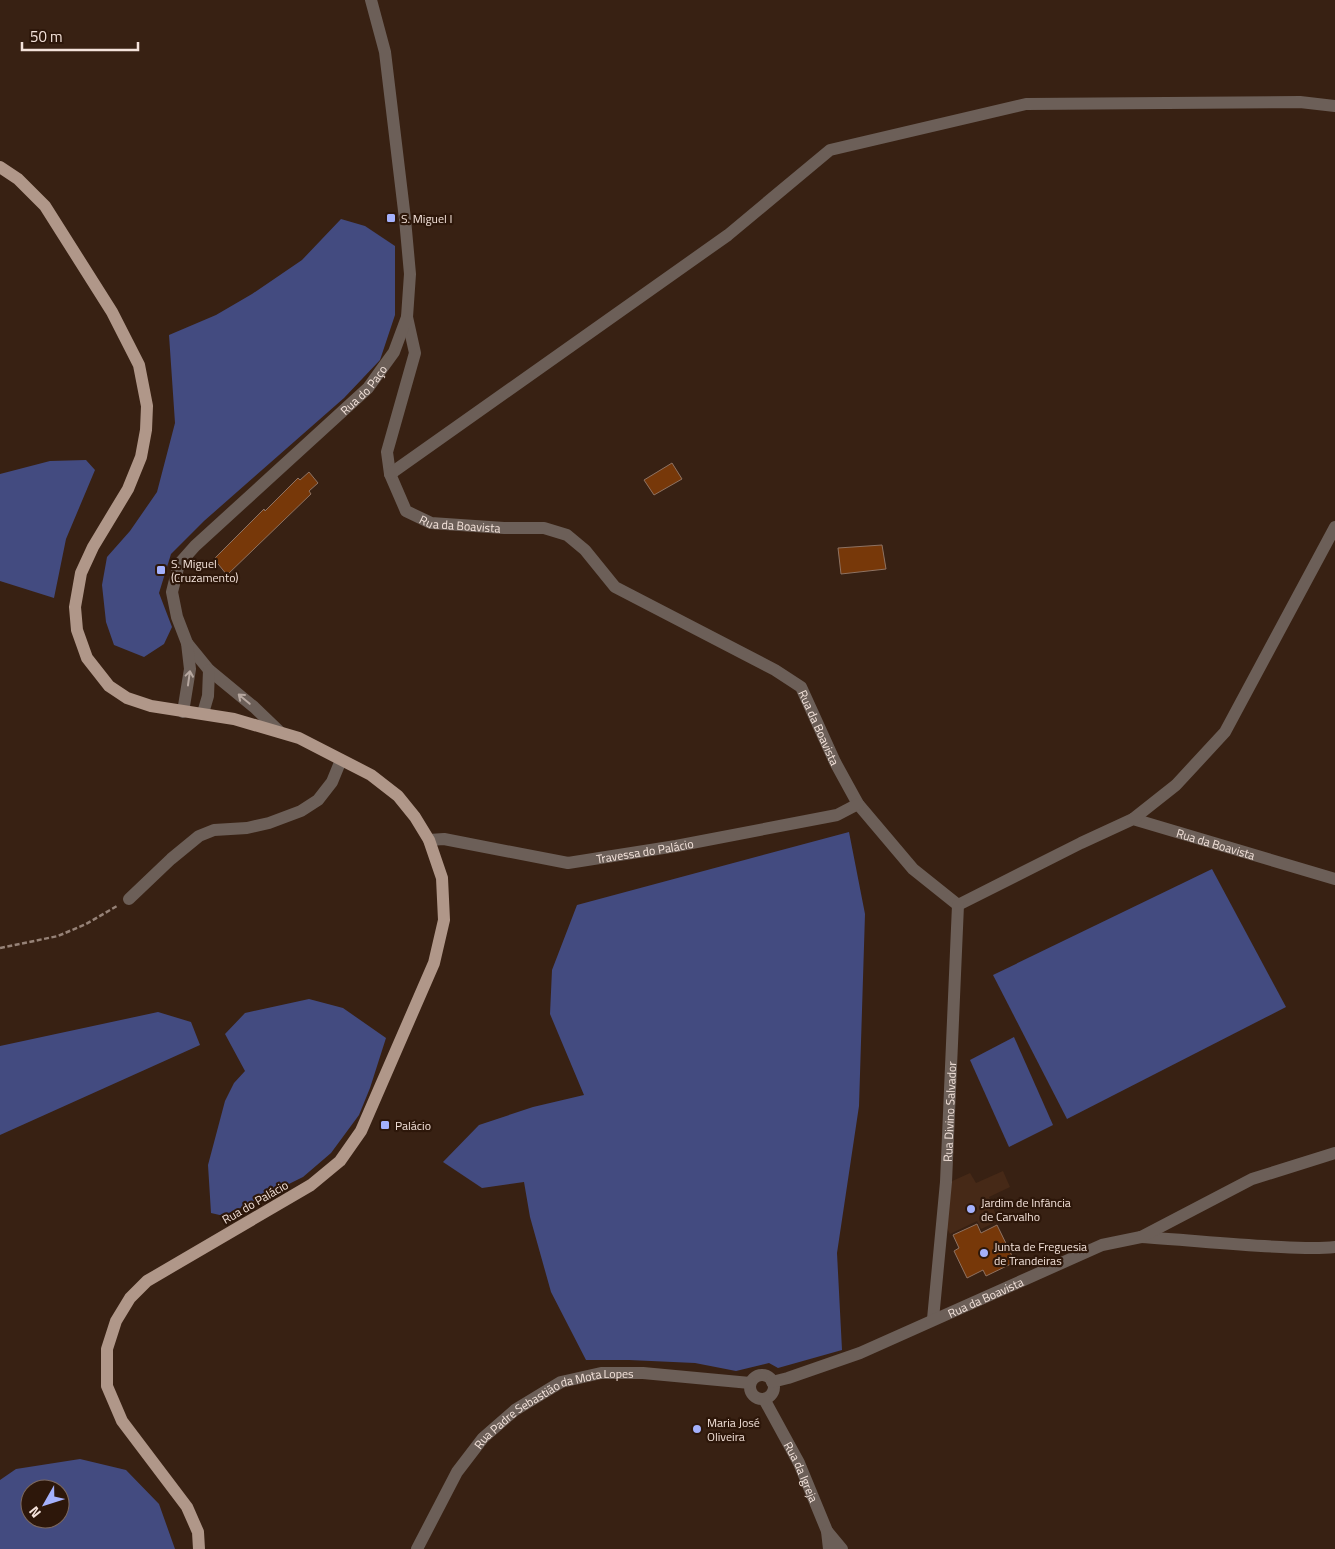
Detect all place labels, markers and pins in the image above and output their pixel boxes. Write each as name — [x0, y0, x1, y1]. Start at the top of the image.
place label: S. Miguel I — [401, 209, 452, 228]
marker: S. Miguel I — [385, 212, 397, 224]
place label: S. Miguel (Cruzamento) — [171, 554, 239, 587]
marker: S. Miguel (Cruzamento) — [155, 564, 167, 576]
place label: Palácio — [395, 1116, 431, 1135]
marker: Palácio — [379, 1119, 391, 1131]
place label: Jardim de Infância de Carvalho — [981, 1193, 1071, 1226]
marker: Jardim de Infância de Carvalho — [965, 1203, 977, 1215]
place label: Junta de Freguesia de Trandeiras — [994, 1237, 1087, 1270]
marker: Junta de Freguesia de Trandeiras — [978, 1247, 990, 1259]
place label: Maria José Oliveira — [707, 1413, 760, 1446]
marker: Maria José Oliveira — [691, 1423, 703, 1435]

